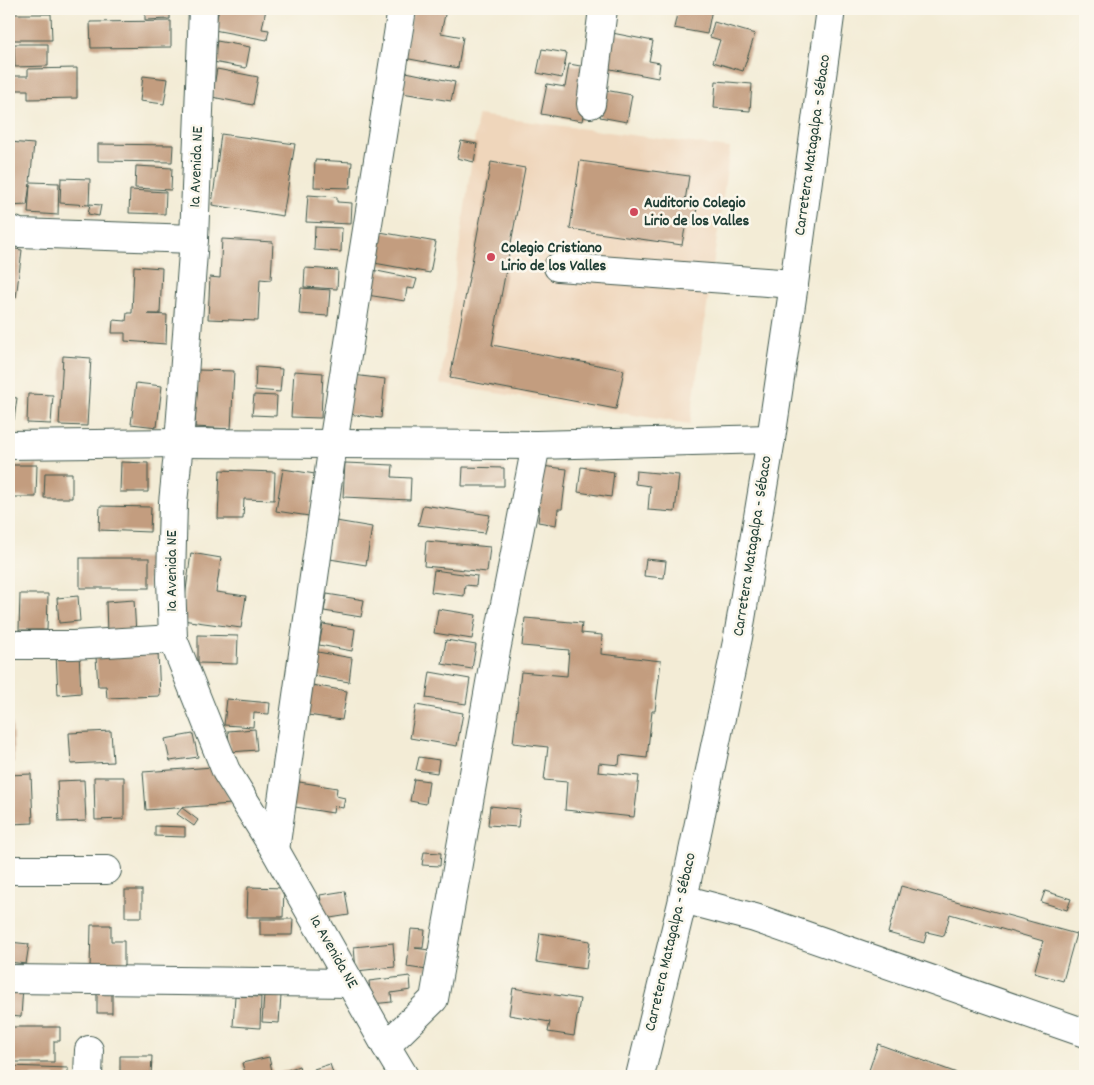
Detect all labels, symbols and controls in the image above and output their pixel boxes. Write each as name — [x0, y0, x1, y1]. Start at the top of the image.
street label: Carretera Matagalpa - Sébaco — [789, 53, 837, 237]
street label: 1a Avenida NE — [184, 125, 210, 208]
place label: Auditorio Colegio Lirio de los Valles — [644, 192, 750, 233]
marker: Auditorio Colegio Lirio de los Valles — [628, 206, 640, 218]
place label: Colegio Cristiano Lirio de los Valles — [501, 237, 607, 278]
marker: Colegio Cristiano Lirio de los Valles — [485, 251, 497, 263]
street label: Carretera Matagalpa - Sébaco — [727, 454, 779, 638]
street label: 1a Avenida NE — [161, 530, 184, 612]
street label: Carretera Matagalpa - Sébaco — [639, 850, 703, 1034]
street label: 1a Avenida NE — [303, 911, 364, 994]

